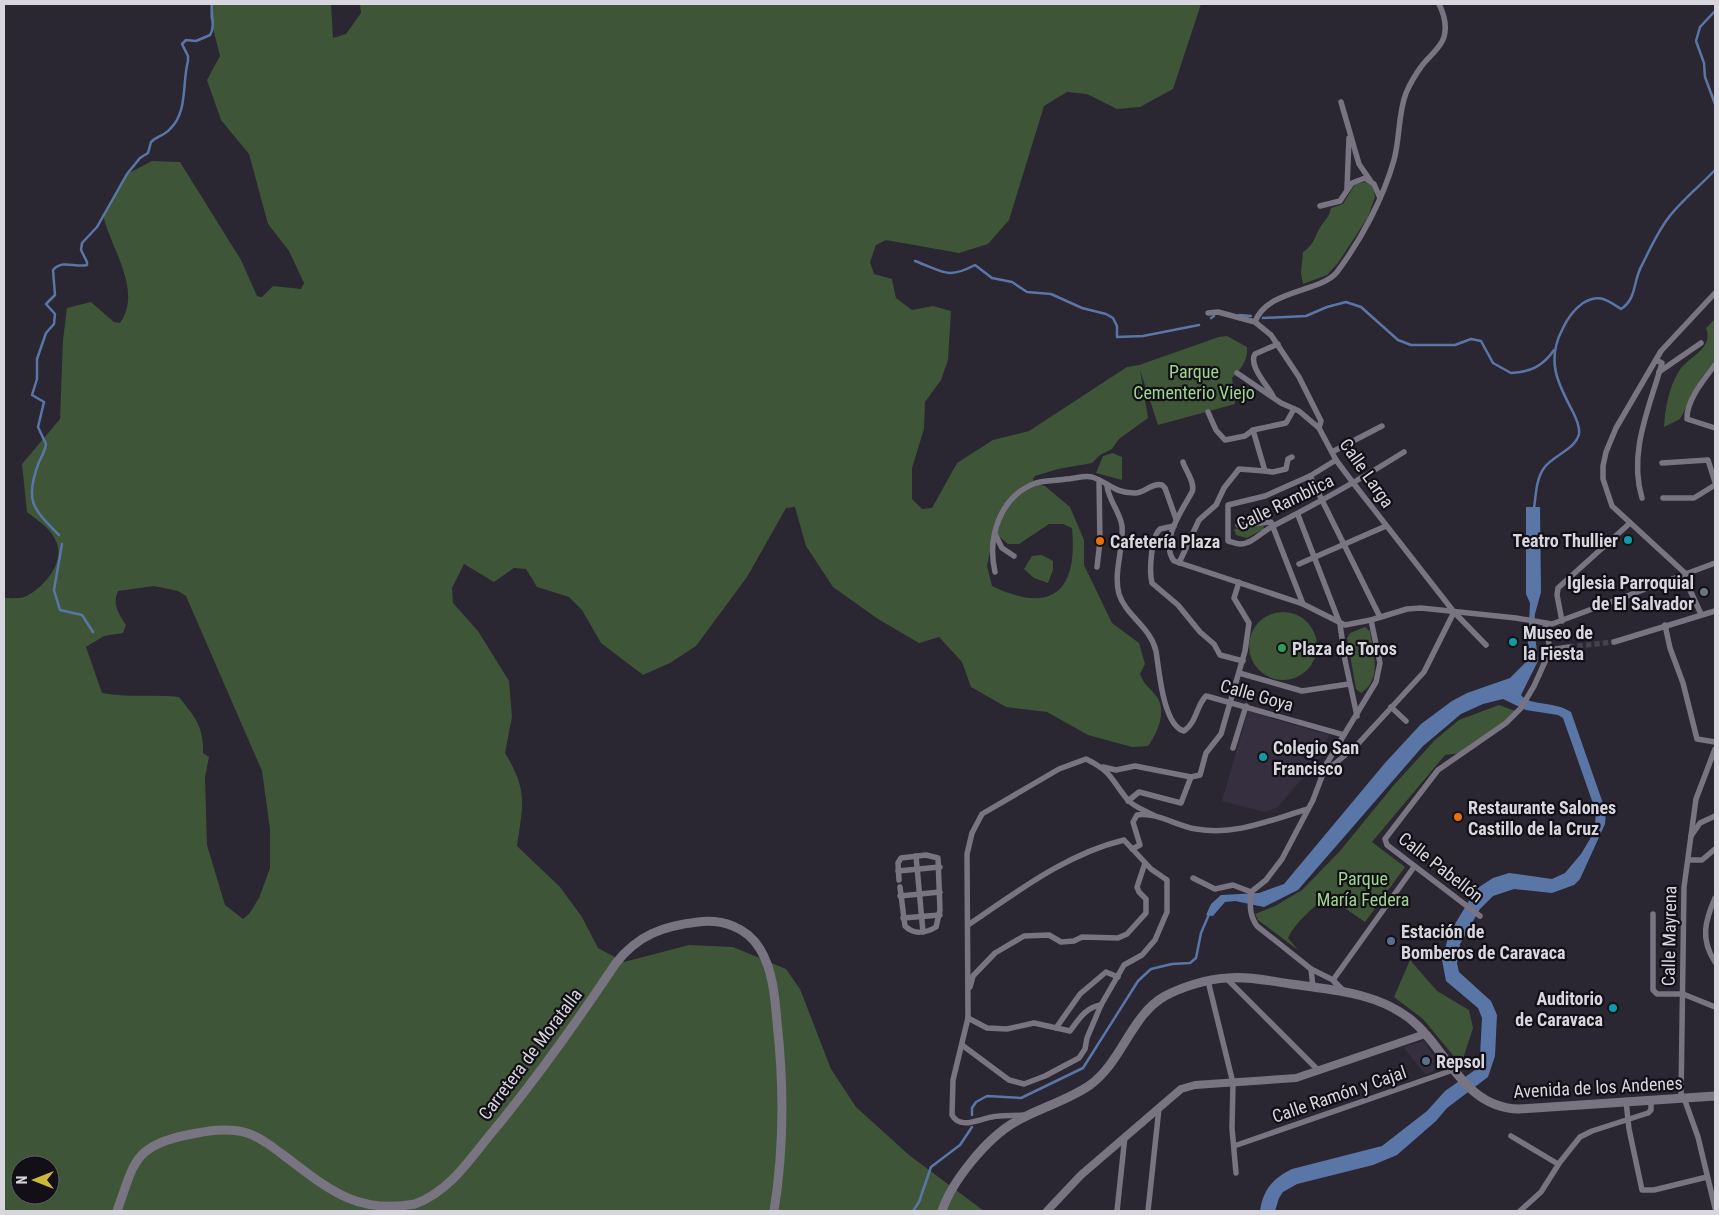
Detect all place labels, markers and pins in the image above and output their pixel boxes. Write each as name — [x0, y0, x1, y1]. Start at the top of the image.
place label: Teatro Thullier — [1513, 530, 1618, 551]
place label: Cafetería Plaza — [1110, 531, 1220, 552]
marker: Teatro Thullier — [1622, 534, 1634, 546]
marker: Cafetería Plaza — [1094, 535, 1106, 547]
place label: Iglesia Parroquial de El Salvador — [1567, 572, 1694, 614]
marker: Iglesia Parroquial de El Salvador — [1698, 586, 1710, 598]
place label: Museo de la Fiesta — [1523, 622, 1593, 664]
marker: Museo de la Fiesta — [1507, 636, 1519, 648]
place label: Plaza de Toros — [1292, 638, 1397, 659]
marker: Plaza de Toros — [1276, 642, 1288, 654]
place label: Colegio San Francisco — [1273, 737, 1359, 779]
marker: Colegio San Francisco — [1257, 751, 1269, 763]
place label: Restaurante Salones Castillo de la Cruz — [1468, 797, 1616, 839]
marker: Restaurante Salones Castillo de la Cruz — [1452, 811, 1464, 823]
place label: Estación de Bomberos de Caravaca — [1401, 921, 1566, 963]
marker: Estación de Bomberos de Caravaca — [1385, 935, 1397, 947]
place label: Auditorio de Caravaca — [1515, 988, 1603, 1030]
marker: Auditorio de Caravaca — [1607, 1002, 1619, 1014]
place label: Repsol — [1436, 1051, 1485, 1072]
marker: Repsol — [1420, 1055, 1432, 1067]

